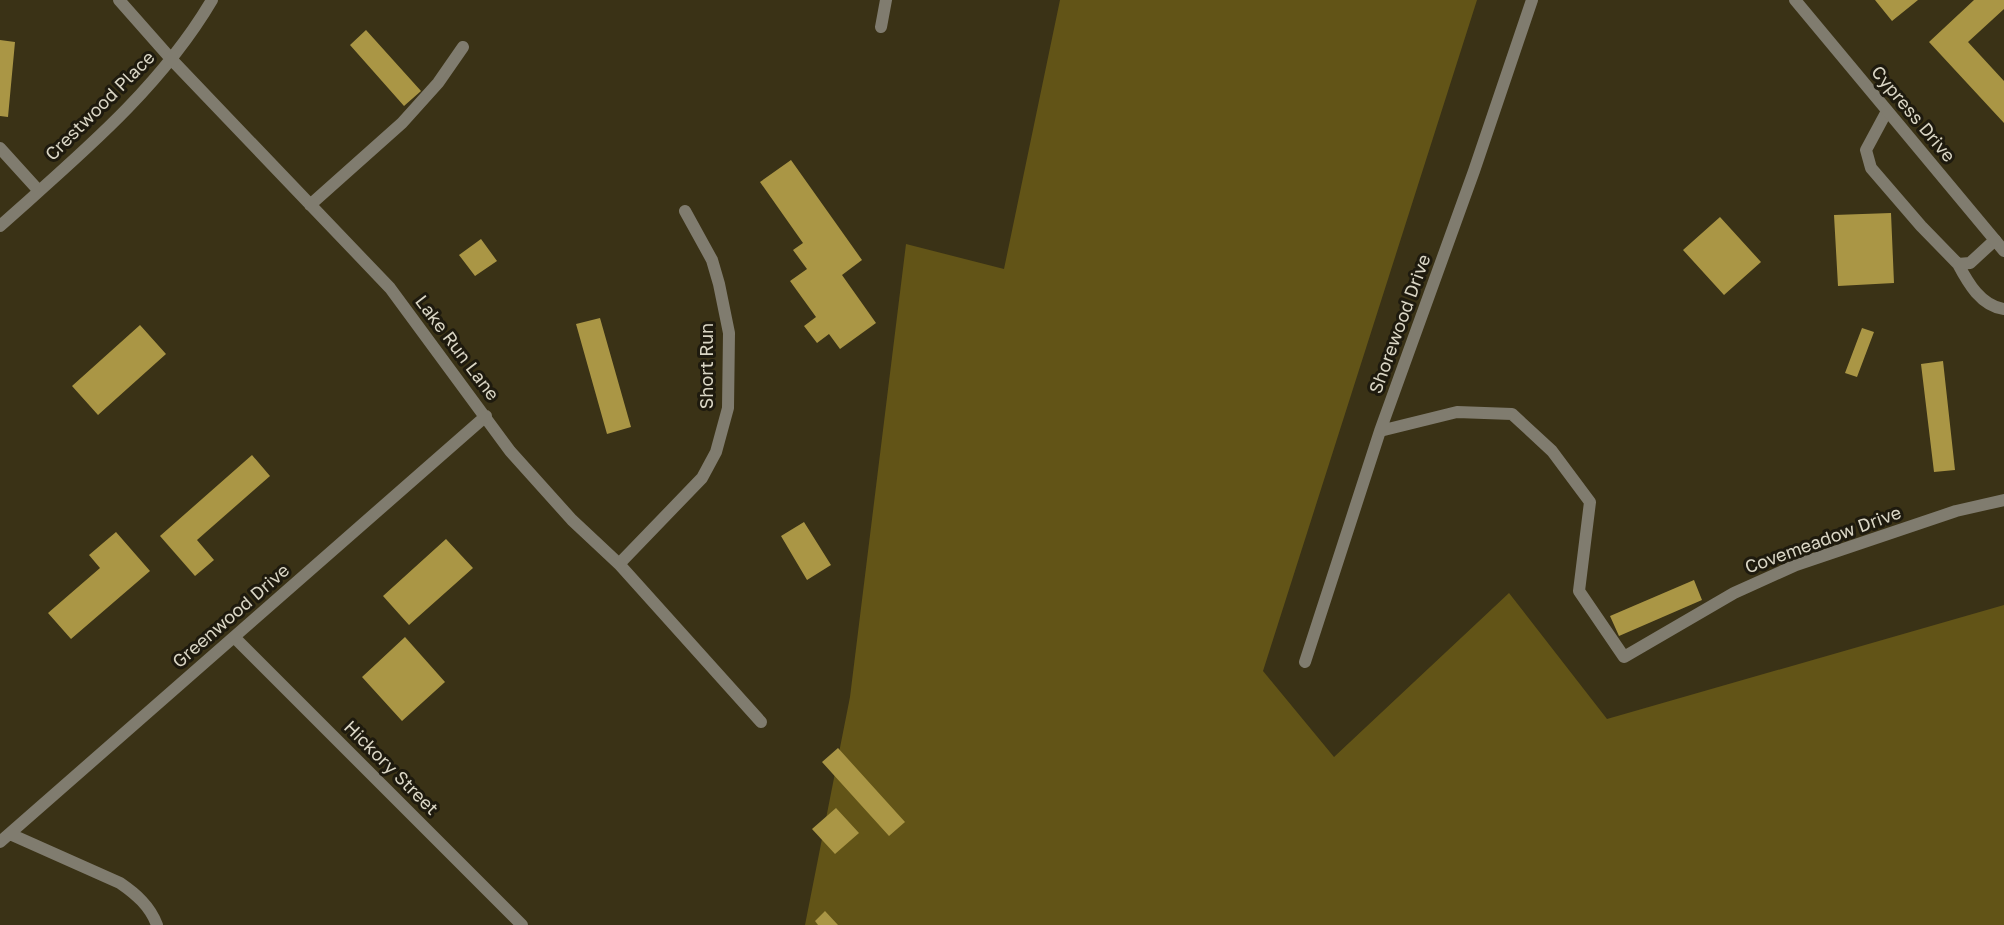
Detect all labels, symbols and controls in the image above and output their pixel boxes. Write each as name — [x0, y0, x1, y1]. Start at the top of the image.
street label: Crestwood Place — [40, 46, 159, 165]
street label: Cypress Drive — [1867, 61, 1960, 166]
street label: Shorewood Drive — [1364, 251, 1434, 396]
street label: Lake Run Lane — [411, 291, 504, 404]
street label: Short Run — [695, 323, 717, 409]
street label: Covemeadow Drive — [1741, 501, 1904, 578]
street label: Greenwood Drive — [167, 559, 293, 672]
street label: Hickory Street — [340, 716, 443, 819]

